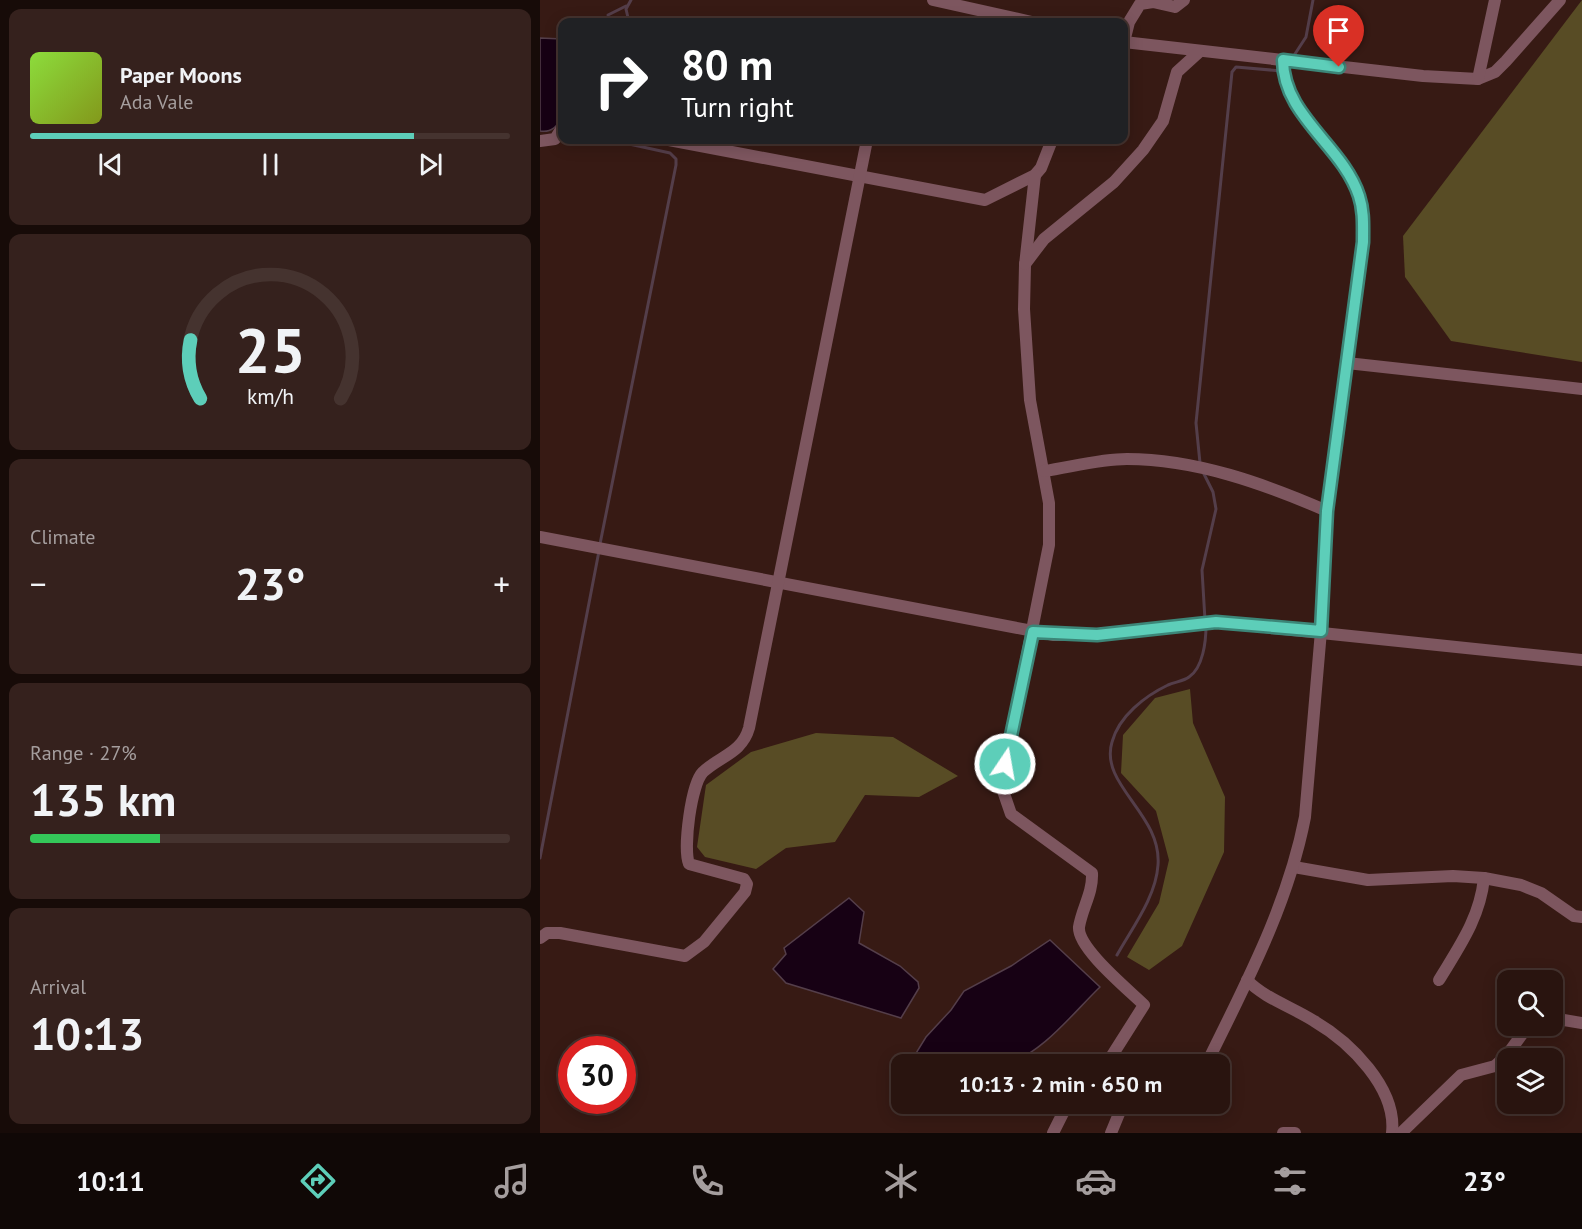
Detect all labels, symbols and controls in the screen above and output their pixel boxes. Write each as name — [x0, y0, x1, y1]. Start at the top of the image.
pin — [1313, 5, 1364, 67]
icon: arrive — [1322, 14, 1355, 47]
text: 80 m — [681, 37, 773, 92]
icon: right — [582, 42, 660, 120]
text: Paper Moons — [120, 61, 242, 89]
text: Ada Vale — [120, 89, 193, 115]
text: Turn right — [681, 90, 794, 124]
icon: previous — [94, 148, 127, 181]
icon: pause — [254, 148, 287, 181]
icon: next — [414, 148, 447, 181]
text: 25 — [235, 309, 305, 390]
text: km/h — [246, 382, 293, 410]
text: Climate — [30, 524, 96, 550]
text: 23° — [235, 554, 305, 612]
text: − — [30, 562, 47, 605]
text: + — [493, 562, 510, 605]
position arrow — [973, 732, 1037, 796]
text: Range · 27% — [30, 740, 137, 766]
text: 135 km — [30, 770, 176, 828]
map controls — [1497, 970, 1563, 1114]
button: search — [1497, 970, 1563, 1036]
text: Arrival — [30, 974, 86, 1000]
text: 10:13 — [30, 1004, 144, 1062]
speed limit sign: 30 — [558, 1036, 636, 1114]
button: layers — [1497, 1048, 1563, 1114]
text: 10:13 · 2 min · 650 m — [959, 1070, 1162, 1098]
icon: directions — [297, 1160, 339, 1202]
icon: music — [491, 1160, 533, 1202]
icon: phone — [686, 1160, 728, 1202]
icon: climate — [880, 1160, 922, 1202]
icon: car — [1075, 1160, 1117, 1202]
icon: filters — [1269, 1160, 1311, 1202]
text: 10:11 — [76, 1164, 145, 1198]
text: 23° — [1463, 1164, 1506, 1198]

